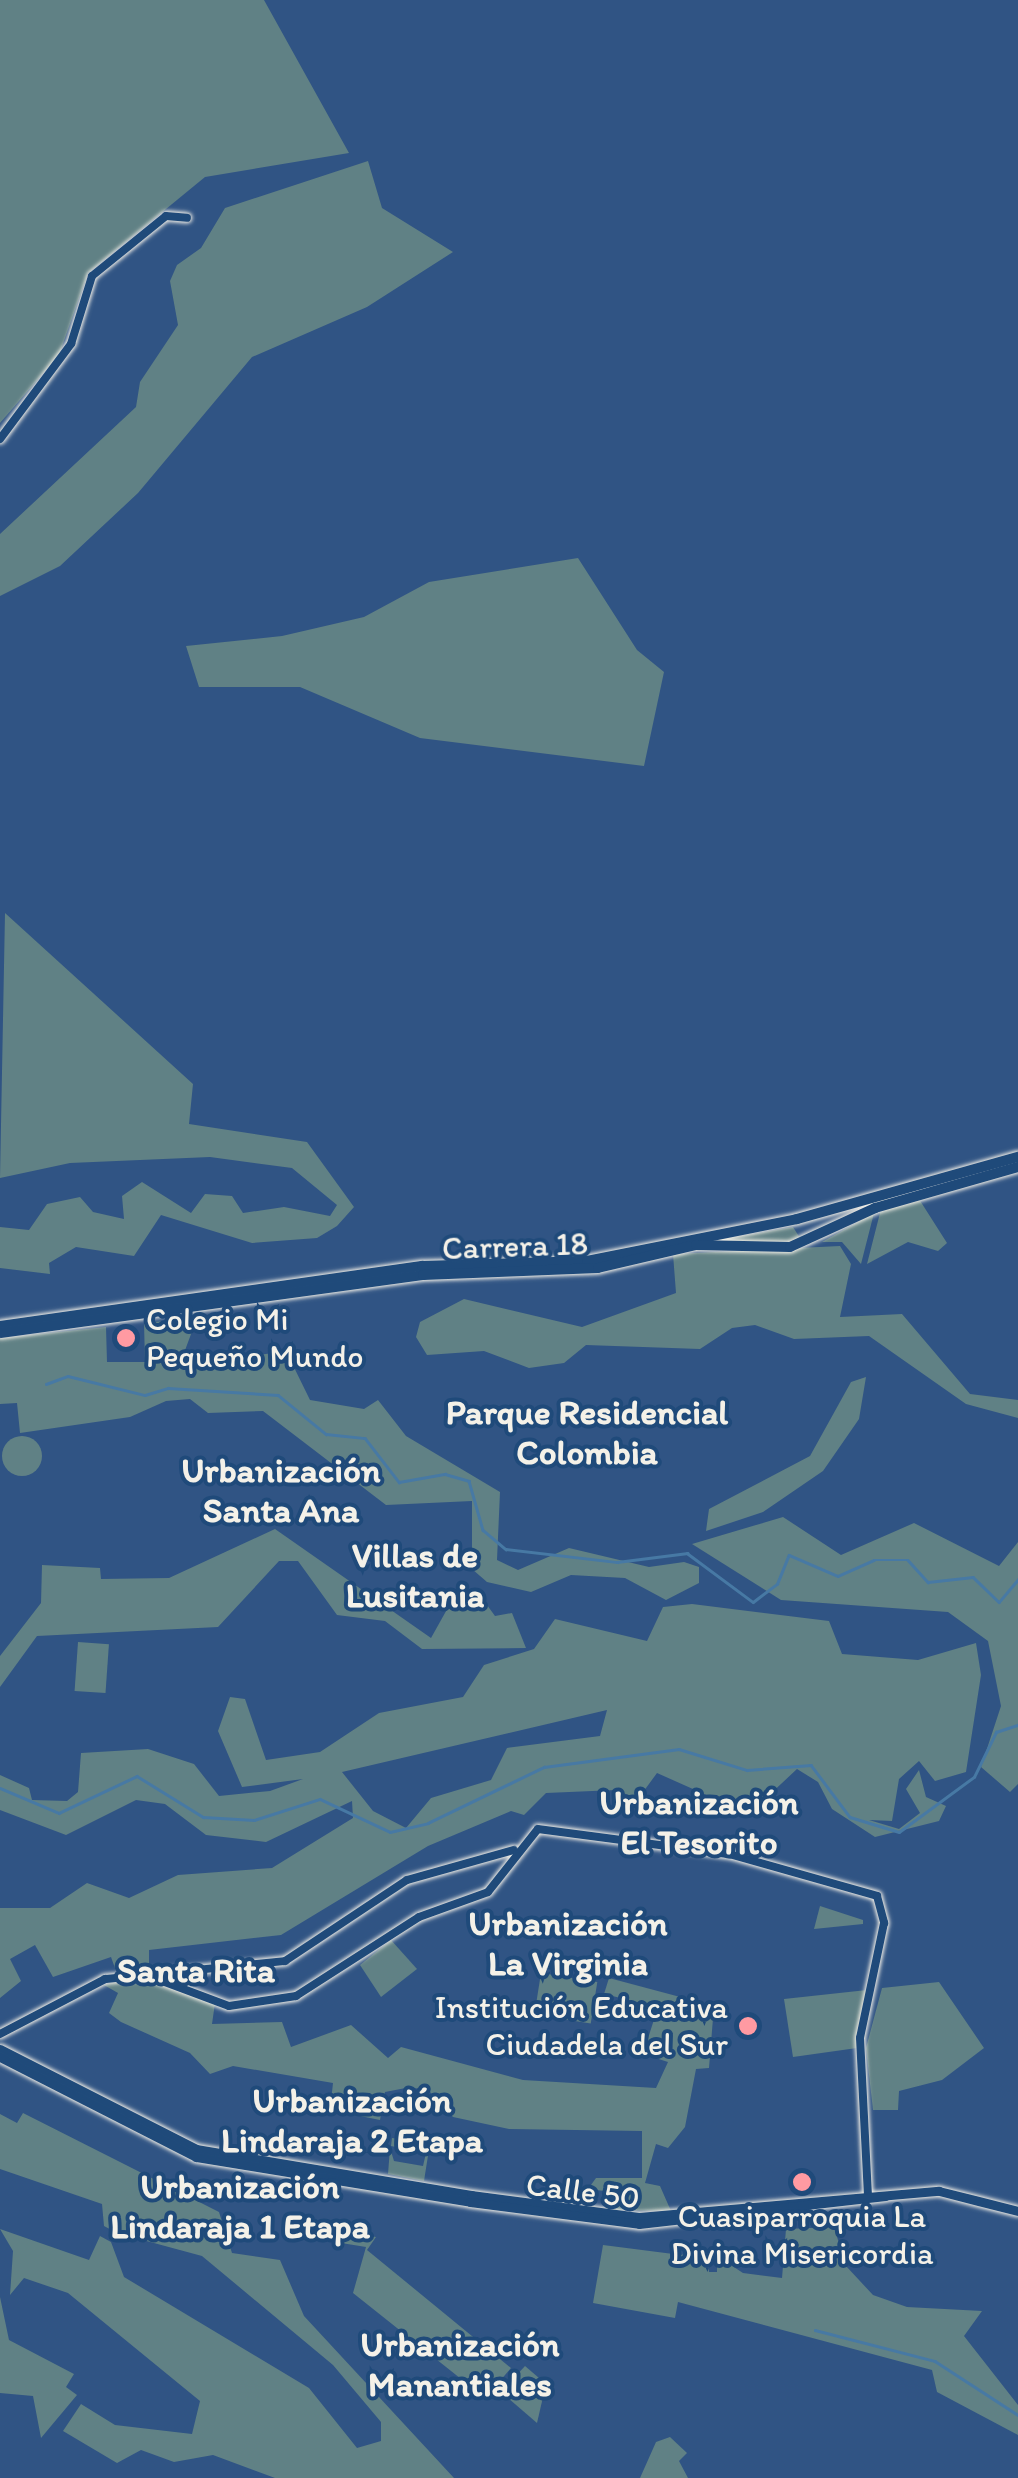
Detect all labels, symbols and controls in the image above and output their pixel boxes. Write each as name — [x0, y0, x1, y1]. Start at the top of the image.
street label: Carrera 18 — [441, 1224, 589, 1268]
place label: Colegio Mi Pequeño Mundo — [146, 1301, 364, 1376]
marker: Colegio Mi Pequeño Mundo — [115, 1327, 137, 1349]
district label: Parque Residencial Colombia — [446, 1391, 728, 1473]
district label: Urbanización Santa Ana — [181, 1449, 381, 1531]
district label: Villas de Lusitania — [346, 1534, 484, 1616]
district label: Urbanización El Tesorito — [599, 1781, 799, 1863]
district label: Urbanización La Virginia — [468, 1902, 668, 1984]
district label: Santa Rita — [118, 1949, 274, 1991]
place label: Institución Educativa Ciudadela del Sur — [435, 1989, 728, 2064]
marker: Institución Educativa Ciudadela del Sur — [737, 2015, 759, 2037]
district label: Urbanización Lindaraja 2 Etapa — [222, 2079, 482, 2161]
district label: Urbanización Lindaraja 1 Etapa — [111, 2165, 369, 2247]
street label: Calle 50 — [524, 2165, 642, 2217]
marker: Cuasiparroquia La Divina Misericordia — [791, 2171, 813, 2193]
place label: Cuasiparroquia La Divina Misericordia — [671, 2198, 933, 2273]
district label: Urbanización Manantiales — [360, 2323, 560, 2405]

